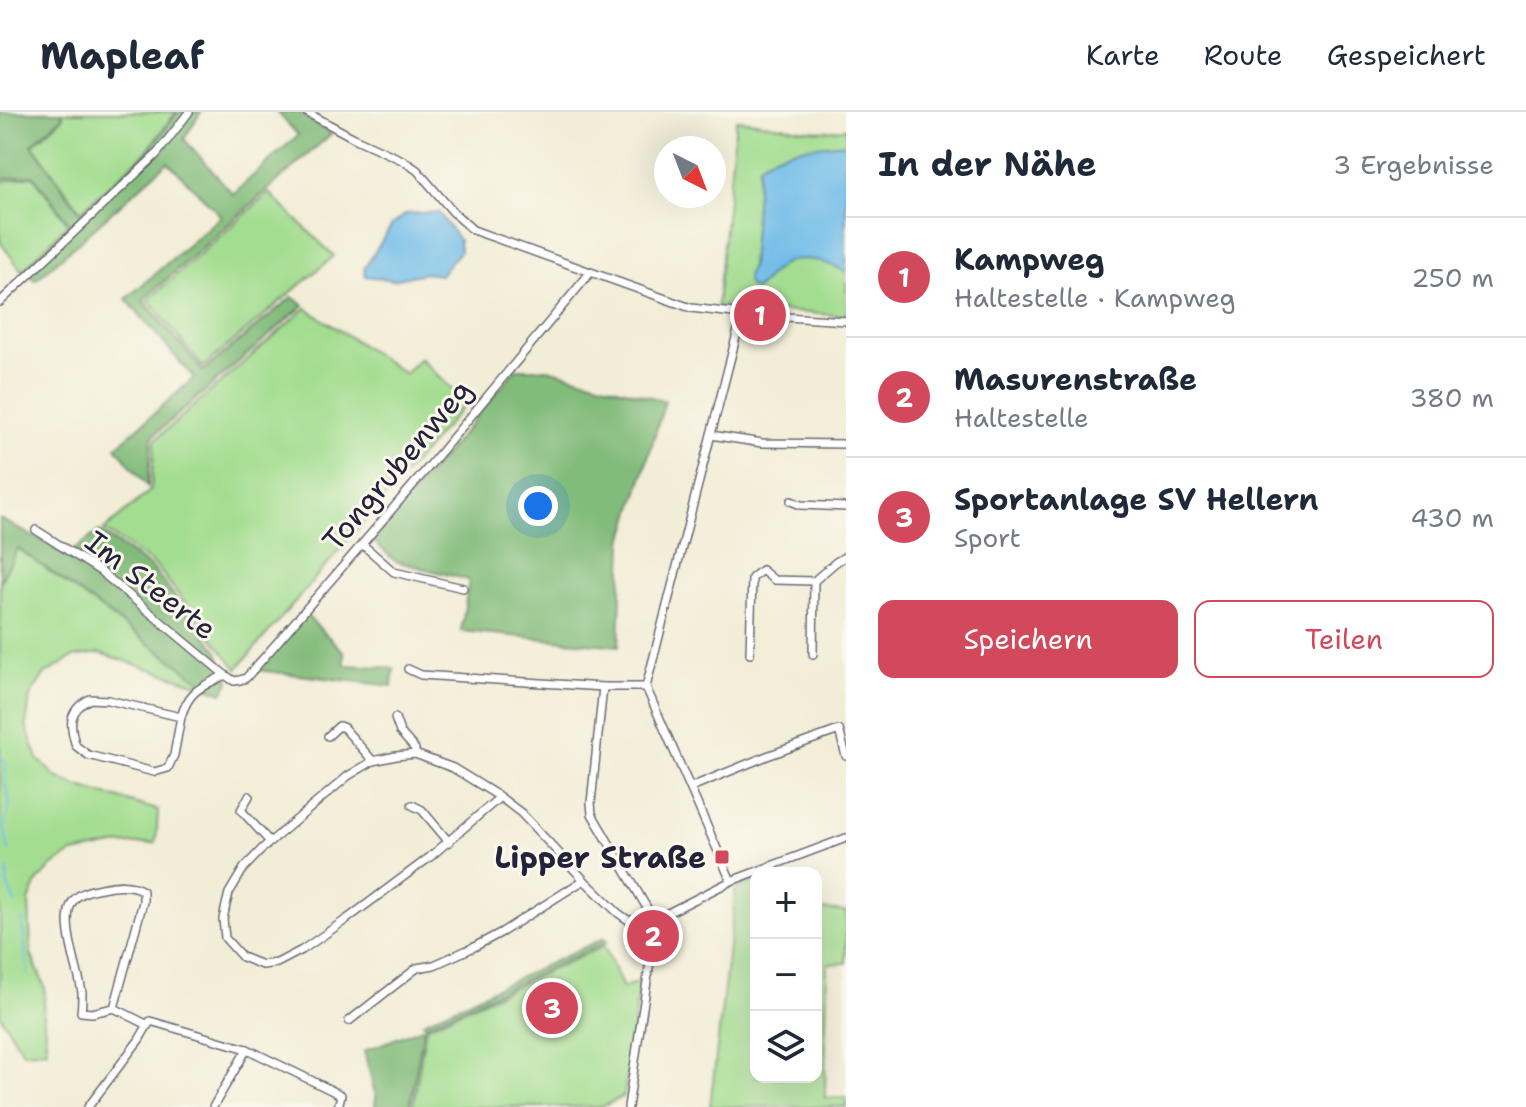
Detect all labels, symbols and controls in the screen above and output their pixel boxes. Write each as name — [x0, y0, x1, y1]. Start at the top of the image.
text: Mapleaf — [40, 30, 205, 81]
text: Karte — [1086, 36, 1160, 74]
text: Route — [1204, 36, 1283, 74]
text: Gespeichert — [1327, 36, 1486, 74]
north arrow — [654, 136, 726, 208]
text: In der Nähe — [878, 141, 1097, 187]
text: 3 Ergebnisse — [1333, 147, 1494, 182]
text: Kampweg — [954, 239, 1105, 280]
text: 1 — [898, 260, 910, 295]
text: 250 m — [1411, 260, 1494, 295]
text: Haltestelle · Kampweg — [954, 280, 1236, 315]
pin: 1 — [734, 285, 786, 345]
text: Masurenstraße — [954, 359, 1197, 400]
street label: Tongrubenweg — [313, 370, 481, 560]
text: 2 — [895, 380, 913, 415]
text: 380 m — [1409, 380, 1494, 415]
text: Haltestelle — [954, 400, 1089, 435]
text: Sportanlage SV Hellern — [954, 479, 1318, 520]
your location — [518, 486, 558, 526]
text: 3 — [895, 500, 913, 535]
text: 430 m — [1410, 500, 1494, 535]
text: Sport — [954, 520, 1021, 555]
street label: Im Steerte — [77, 521, 225, 649]
button: Speichern — [878, 600, 1178, 678]
button: Teilen — [1194, 600, 1494, 678]
place label: Lipper Straße — [494, 837, 706, 878]
marker: Lipper Straße — [713, 848, 731, 866]
map controls — [750, 867, 822, 1083]
button: + — [750, 867, 822, 939]
pin: 2 — [627, 906, 679, 966]
button: − — [750, 939, 822, 1011]
pin: 3 — [526, 978, 578, 1038]
button: layers — [750, 1011, 822, 1083]

